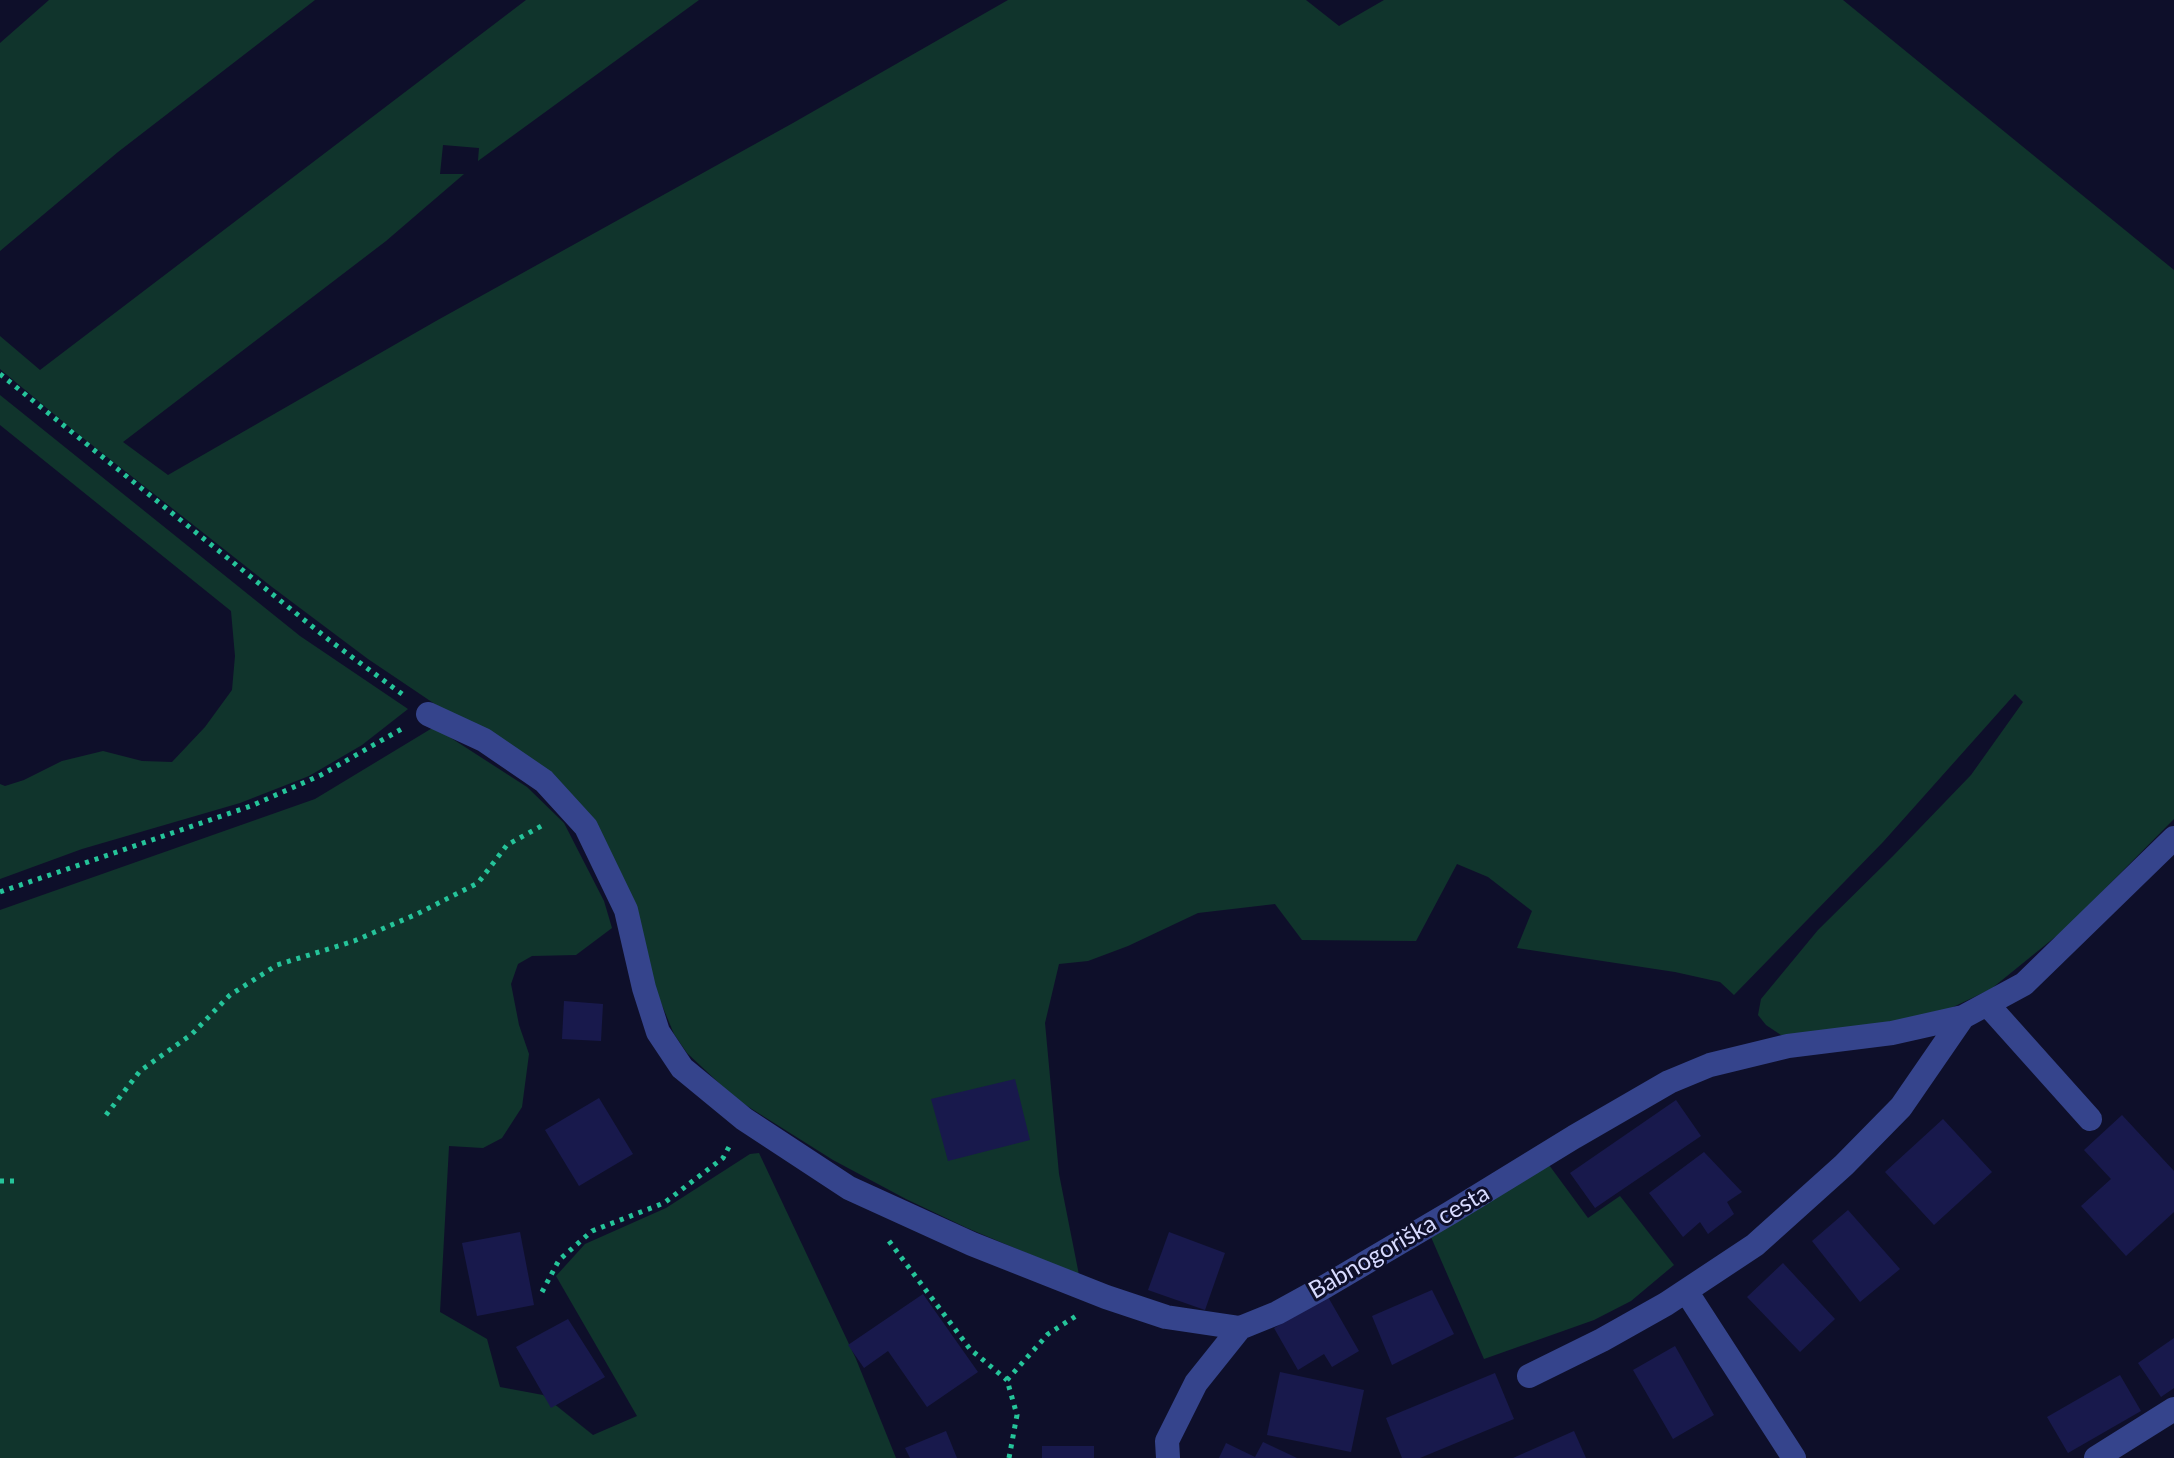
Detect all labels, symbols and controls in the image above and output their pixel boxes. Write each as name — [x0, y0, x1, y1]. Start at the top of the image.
street label: Babnogoriška cesta — [1304, 1179, 1494, 1305]

